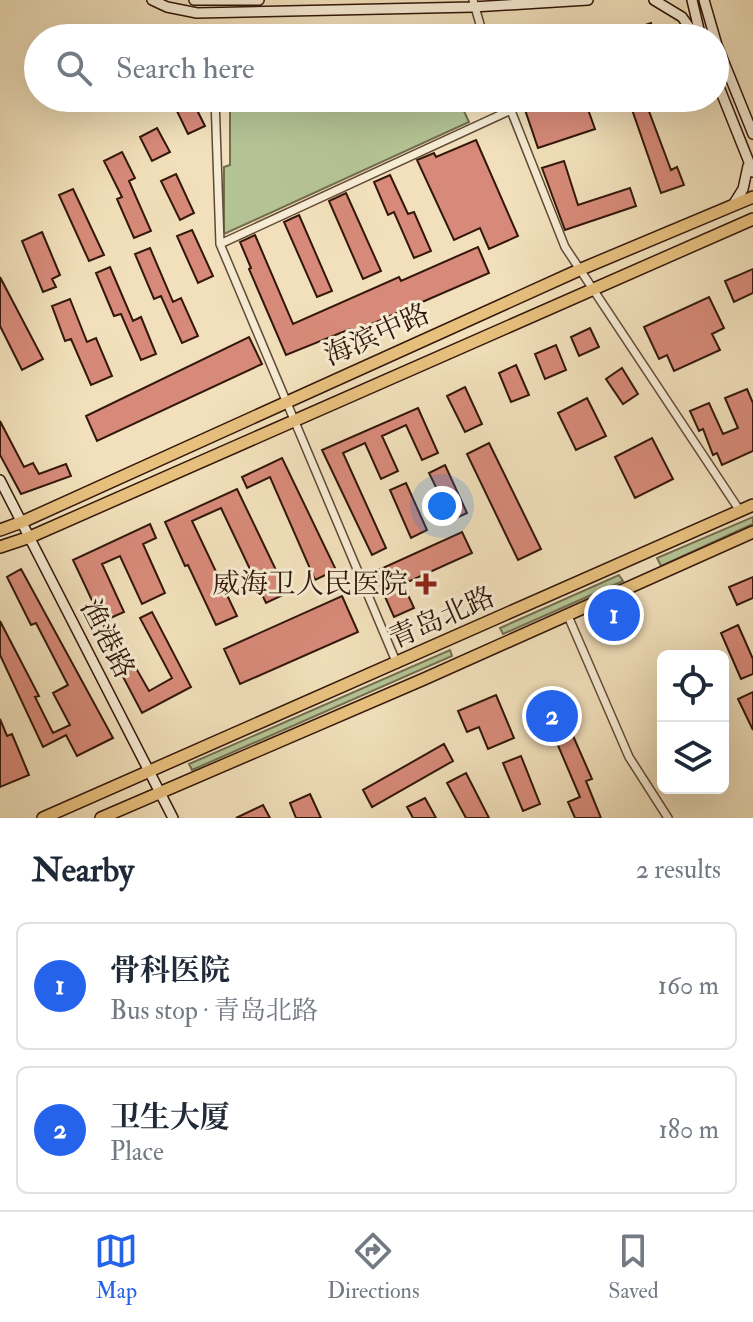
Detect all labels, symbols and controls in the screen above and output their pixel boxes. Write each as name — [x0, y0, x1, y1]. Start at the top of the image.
search box — [24, 24, 729, 112]
icon: search — [52, 46, 96, 90]
text: Search here — [116, 50, 255, 87]
street label: 海滨中路 — [319, 296, 435, 374]
your location — [422, 486, 462, 526]
place label: 威海卫人民医院 — [212, 567, 408, 602]
marker: 威海卫人民医院 — [415, 573, 437, 595]
street label: 青岛北路 — [384, 579, 500, 657]
pin: 1 — [588, 585, 640, 645]
street label: 渔港路 — [72, 594, 142, 684]
map controls — [657, 650, 729, 794]
button: locate — [657, 650, 729, 722]
pin: 2 — [526, 686, 578, 746]
button: layers — [657, 722, 729, 794]
text: Nearby — [32, 849, 134, 892]
text: 2 results — [636, 854, 721, 886]
text: 骨科医院 — [110, 952, 230, 989]
text: 1 — [55, 970, 65, 1002]
text: 160 m — [658, 970, 719, 1002]
text: Bus stop · 青岛北路 — [110, 995, 318, 1027]
text: 卫生大厦 — [110, 1099, 230, 1136]
text: 2 — [53, 1114, 67, 1146]
text: 180 m — [659, 1114, 719, 1146]
text: Place — [110, 1136, 164, 1168]
tab: Map — [94, 1229, 138, 1305]
tab: Directions — [327, 1229, 420, 1305]
tab: Saved — [608, 1229, 659, 1305]

